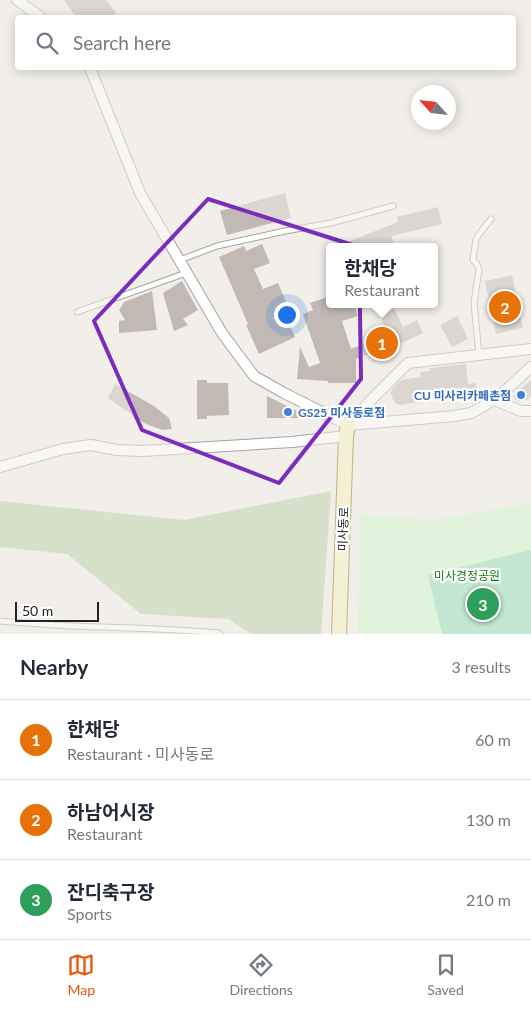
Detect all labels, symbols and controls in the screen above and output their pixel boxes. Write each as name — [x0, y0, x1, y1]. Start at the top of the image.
search box — [15, 15, 516, 70]
icon: search — [33, 29, 61, 57]
text: Search here — [73, 31, 171, 54]
north arrow — [411, 85, 456, 130]
popup — [326, 243, 438, 308]
text: 한채당 — [344, 256, 397, 279]
text: Restaurant — [344, 280, 420, 299]
pin: 2 — [489, 288, 521, 326]
your location — [274, 302, 300, 328]
pin: 1 — [366, 324, 398, 362]
place label: CU 미사리카페촌점 — [414, 388, 511, 403]
marker: CU 미사리카페촌점 — [515, 389, 527, 401]
place label: GS25 미사동로점 — [298, 405, 385, 420]
marker: GS25 미사동로점 — [282, 406, 294, 418]
street label: 미사동로 — [335, 507, 351, 551]
park label: 미사경정공원 — [434, 568, 500, 583]
pin: 3 — [467, 585, 499, 623]
scale bar — [15, 599, 99, 622]
text: 50 m — [22, 602, 53, 619]
text: Nearby — [20, 654, 88, 679]
text: 3 results — [451, 657, 511, 676]
text: 한채당 — [67, 717, 119, 740]
text: 1 — [31, 730, 41, 749]
text: 60 m — [475, 730, 511, 749]
text: Restaurant · 미사동로 — [67, 744, 214, 763]
text: 하남어시장 — [67, 800, 154, 823]
text: 2 — [31, 810, 41, 829]
text: 130 m — [466, 810, 511, 829]
text: Restaurant — [67, 824, 143, 843]
text: 잔디축구장 — [67, 880, 154, 903]
text: 3 — [31, 890, 41, 909]
text: 210 m — [466, 890, 511, 909]
text: Sports — [67, 904, 112, 923]
tab: Map — [67, 951, 95, 998]
tab: Directions — [230, 951, 293, 998]
tab: Saved — [427, 951, 464, 998]

